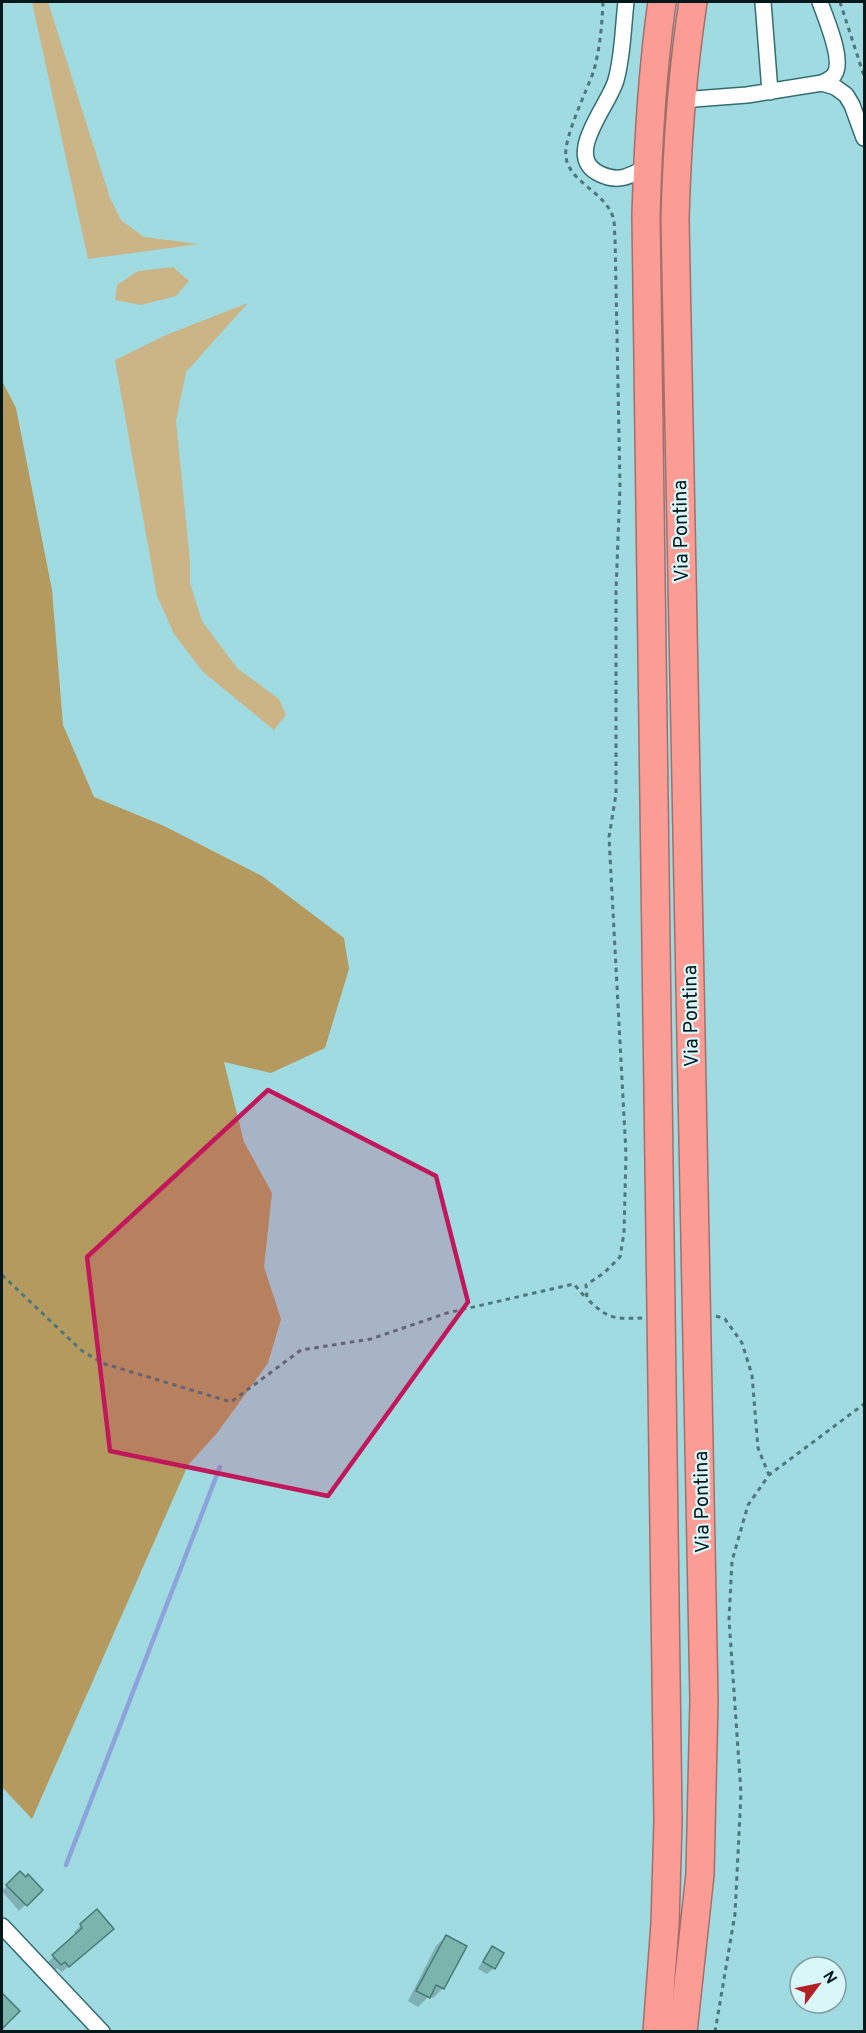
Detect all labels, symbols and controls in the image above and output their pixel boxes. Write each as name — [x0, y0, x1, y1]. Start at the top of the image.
street label: Via Pontina — [668, 480, 696, 582]
street label: Via Pontina — [678, 965, 706, 1067]
street label: Via Pontina — [689, 1451, 717, 1553]
north arrow — [788, 1955, 848, 2015]
text: N — [817, 1968, 841, 1988]

